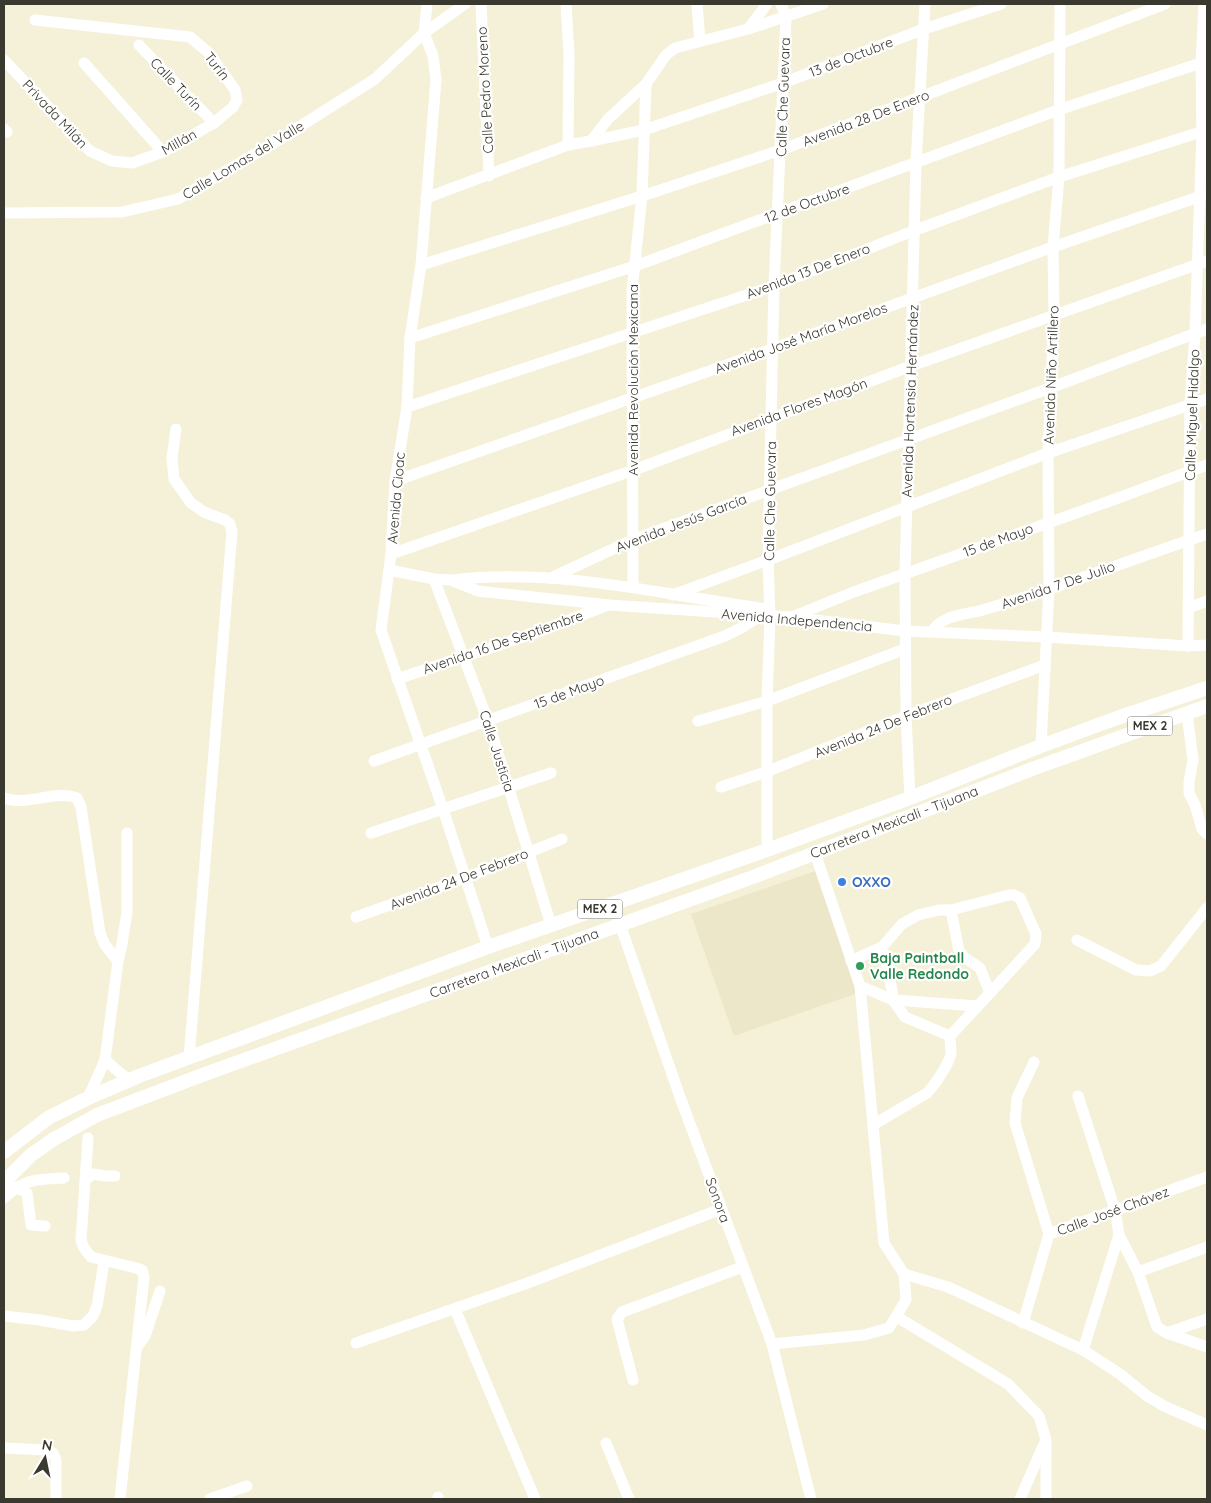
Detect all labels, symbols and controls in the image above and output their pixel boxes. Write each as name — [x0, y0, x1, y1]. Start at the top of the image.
street label: Calle Pedro Moreno — [473, 26, 497, 154]
street label: 13 de Octubre — [806, 33, 896, 81]
street label: Calle Che Guevara — [772, 37, 794, 157]
street label: Turín — [200, 48, 234, 84]
street label: Calle Turín — [146, 54, 206, 114]
street label: Privada Milán — [18, 76, 92, 152]
street label: Avenida 28 De Enero — [800, 86, 932, 150]
street label: Calle Lomas del Valle — [179, 117, 307, 203]
street label: Millán — [158, 125, 200, 159]
street label: 12 de Octubre — [762, 179, 852, 227]
street label: Avenida 13 De Enero — [743, 239, 873, 303]
street label: Avenida Revolución Mexicana — [624, 284, 642, 476]
street label: Avenida José María Morelos — [712, 298, 890, 378]
street label: Avenida Hortensia Hernández — [898, 304, 922, 498]
street label: Avenida Niño Artillero — [1040, 305, 1062, 445]
street label: Calle Miguel Hidalgo — [1181, 349, 1203, 481]
street label: Avenida Flores Magón — [728, 374, 870, 440]
street label: Calle Che Guevara — [760, 441, 780, 561]
street label: Avenida Cioac — [383, 451, 409, 545]
street label: Avenida Jesús García — [613, 490, 749, 556]
street label: 15 de Mayo — [961, 519, 1035, 561]
street label: Avenida 7 De Julio — [999, 557, 1117, 613]
street label: Avenida Independencia — [721, 604, 873, 636]
street label: Avenida 16 De Septiembre — [420, 606, 586, 678]
street label: 15 de Mayo — [532, 671, 606, 713]
street label: Avenida 24 De Febrero — [811, 690, 955, 762]
street label: Calle Justicia — [475, 708, 519, 794]
road number: MEX 2 — [1128, 716, 1172, 736]
street label: Carretera Mexicali - Tijuana — [807, 782, 981, 862]
street label: Avenida 24 De Febrero — [387, 844, 531, 914]
place label: OXXO — [852, 873, 891, 891]
marker: OXXO — [836, 876, 848, 888]
road number: MEX 2 — [578, 900, 622, 919]
street label: Carretera Mexicali - Tijuana — [427, 924, 601, 1002]
place label: Baja Paintball Valle Redondo — [870, 949, 969, 983]
marker: Baja Paintball Valle Redondo — [854, 960, 866, 972]
street label: Sonora — [702, 1175, 734, 1225]
street label: Calle José Chávez — [1055, 1182, 1172, 1240]
north arrow — [20, 1433, 70, 1483]
text: N — [41, 1435, 54, 1455]

